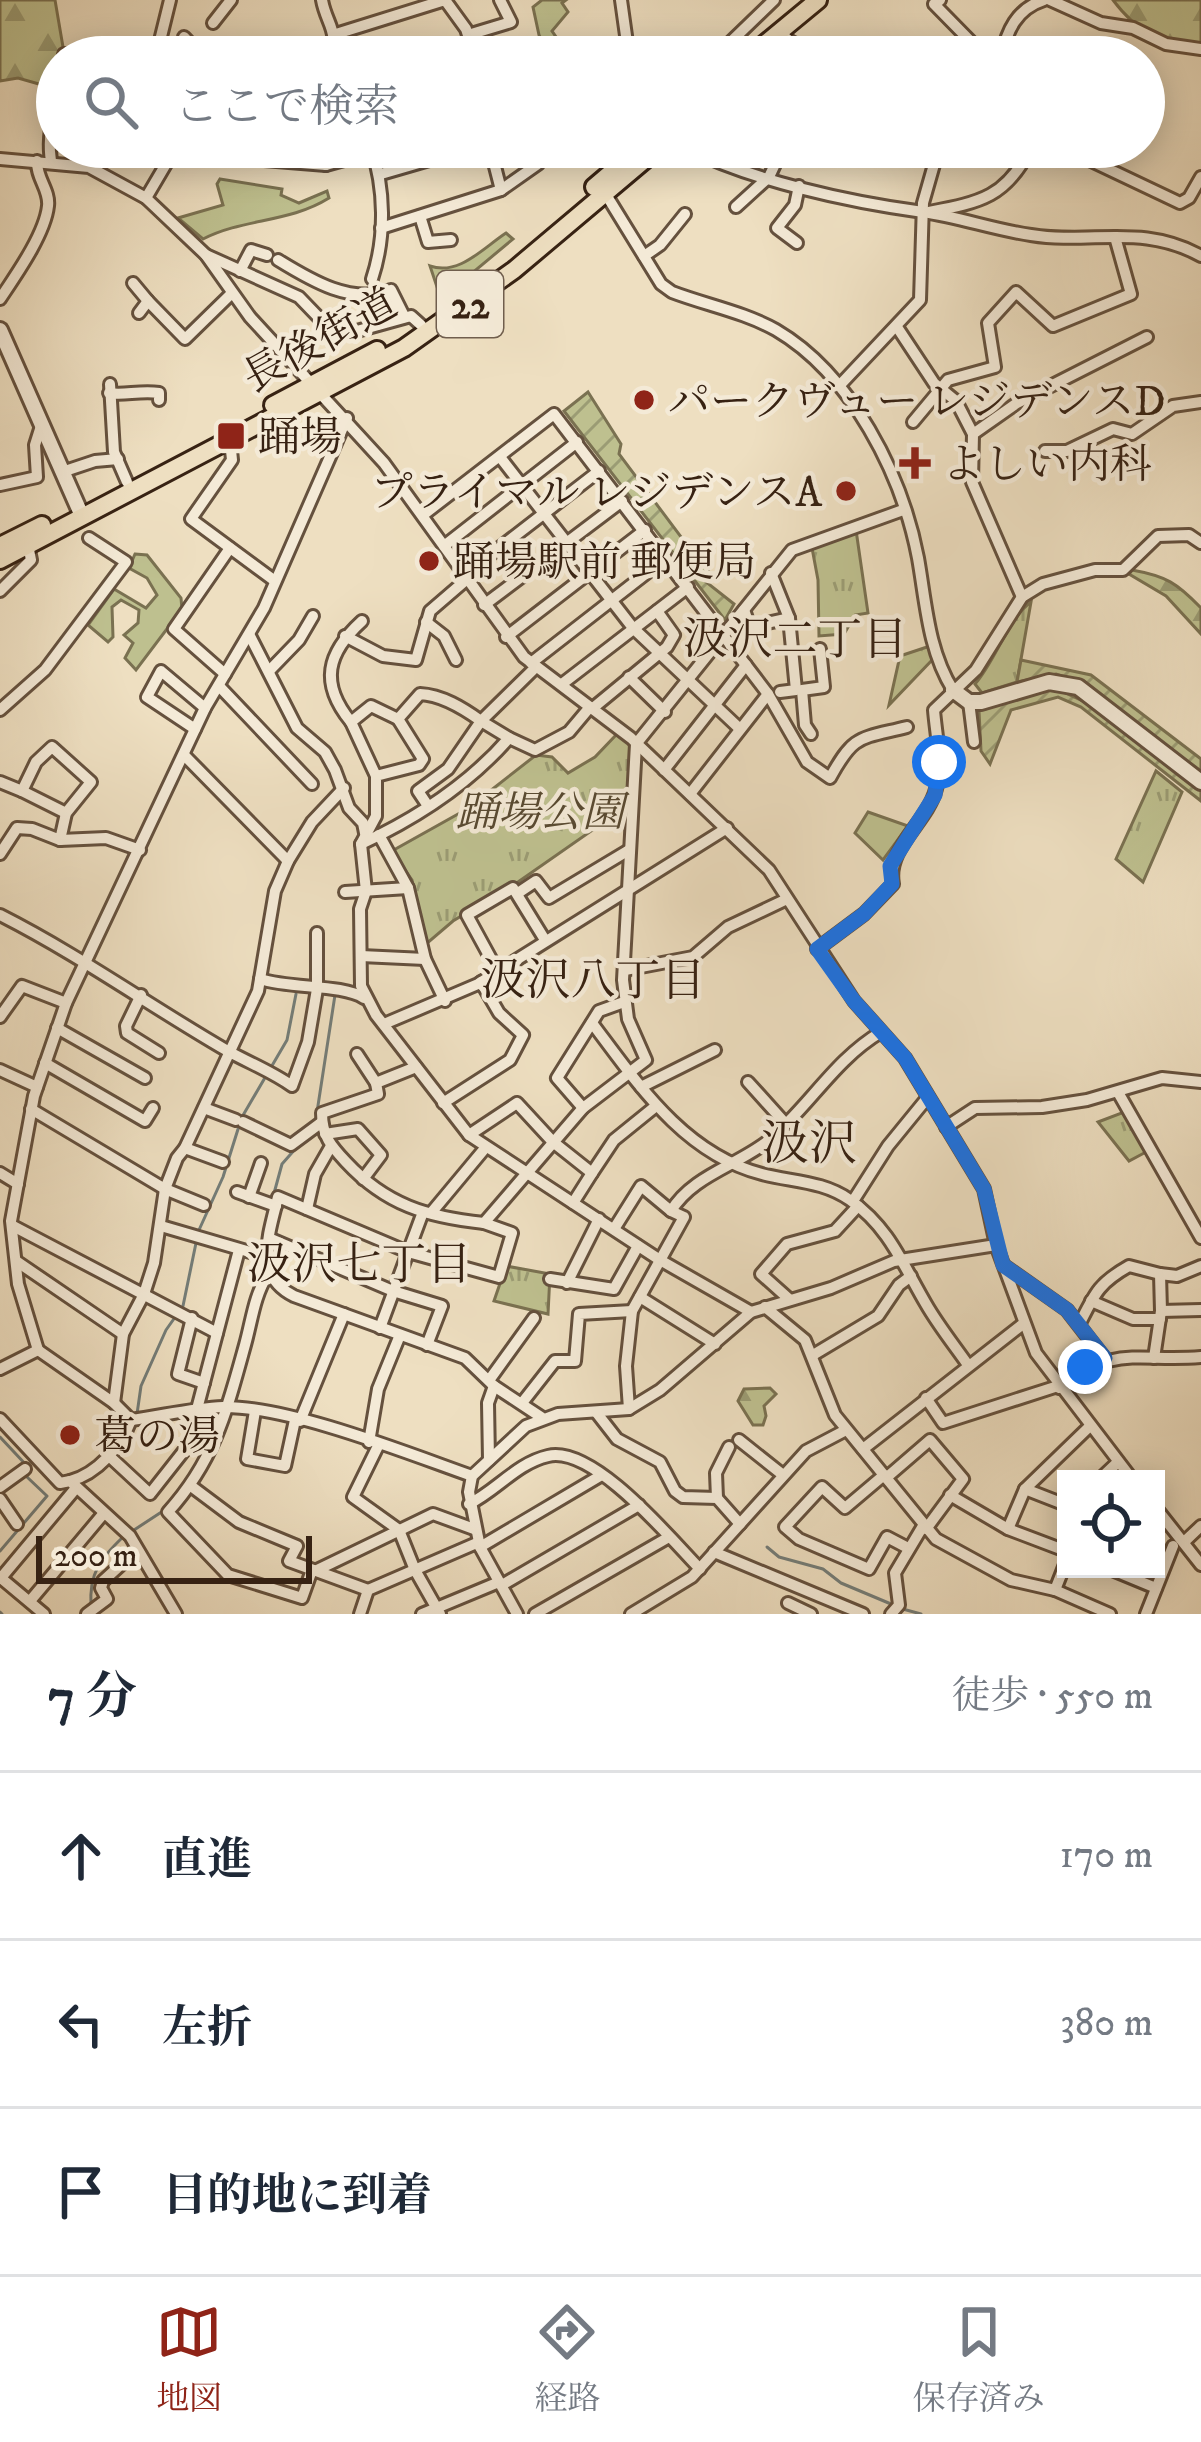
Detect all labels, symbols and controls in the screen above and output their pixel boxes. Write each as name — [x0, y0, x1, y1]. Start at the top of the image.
search box — [36, 36, 1165, 168]
icon: search — [78, 69, 144, 135]
text: ここで検索 — [174, 80, 399, 136]
road number: 22 — [437, 271, 503, 337]
street label: 長後街道 — [234, 278, 407, 405]
place label: パークヴュー レジデンスD — [668, 377, 1165, 429]
marker: パークヴュー レジデンスD — [631, 387, 657, 413]
place label: 踊場 — [258, 413, 342, 465]
marker: 踊場 — [215, 420, 247, 452]
place label: よしい内科 — [942, 440, 1152, 492]
marker: よしい内科 — [899, 447, 931, 479]
place label: プライマル レジデンスA — [371, 468, 823, 520]
marker: プライマル レジデンスA — [833, 478, 859, 504]
place label: 踊場駅前 郵便局 — [453, 538, 756, 590]
marker: 踊場駅前 郵便局 — [416, 548, 442, 574]
district label: 汲沢二丁目 — [682, 613, 908, 669]
route start — [912, 735, 966, 789]
park label: 踊場公園 — [456, 788, 630, 840]
district label: 汲沢八丁目 — [480, 954, 706, 1010]
district label: 汲沢 — [761, 1115, 857, 1175]
district label: 汲沢七丁目 — [246, 1238, 472, 1294]
route end — [1058, 1340, 1112, 1394]
place label: 葛の湯 — [94, 1412, 220, 1464]
marker: 葛の湯 — [57, 1422, 83, 1448]
map controls — [1057, 1470, 1165, 1578]
button: locate — [1057, 1470, 1165, 1578]
scale bar — [36, 1530, 312, 1583]
text: 200 m — [54, 1536, 138, 1577]
text: 7 分 — [48, 1666, 137, 1730]
text: 徒歩 · 550 m — [951, 1672, 1153, 1721]
icon: ahead — [48, 1823, 114, 1889]
text: 170 m — [1059, 1831, 1153, 1880]
text: 直進 — [162, 1833, 252, 1889]
icon: left — [48, 1991, 114, 2057]
text: 380 m — [1060, 1999, 1153, 2048]
text: 左折 — [162, 2001, 252, 2057]
icon: arrive — [48, 2159, 114, 2225]
text: 目的地に到着 — [162, 2169, 432, 2225]
tab: 地図 — [156, 2299, 222, 2420]
tab: 経路 — [534, 2299, 600, 2420]
tab: 保存済み — [913, 2299, 1045, 2420]

